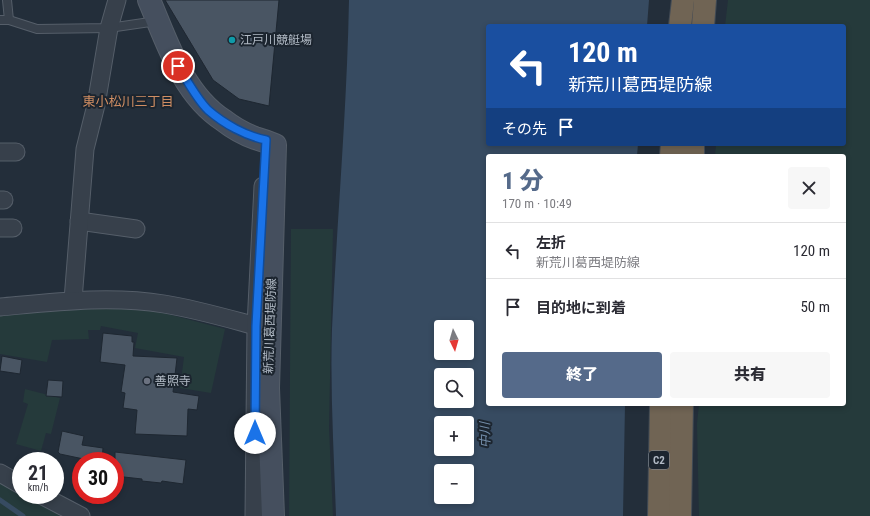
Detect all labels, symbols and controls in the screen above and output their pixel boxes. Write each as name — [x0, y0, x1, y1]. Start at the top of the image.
place label: 江戸川競艇場 — [240, 33, 312, 47]
marker: 江戸川競艇場 — [227, 35, 237, 45]
text: 120 m — [568, 36, 638, 69]
icon: left — [502, 40, 554, 92]
pin — [161, 49, 195, 83]
icon: arrive — [167, 55, 189, 77]
text: 新荒川葛西堤防線 — [568, 74, 712, 95]
district label: 東小松川三丁目 — [82, 94, 174, 109]
icon: arrive — [555, 116, 577, 138]
text: その先 — [502, 120, 547, 138]
text: 1 分 — [502, 167, 544, 195]
button: close — [788, 167, 830, 209]
text: 170 m · 10:49 — [502, 196, 572, 211]
text: 左折 — [536, 234, 566, 252]
icon: left — [502, 240, 524, 262]
text: 120 m — [793, 242, 830, 260]
text: 新荒川葛西堤防線 — [536, 255, 640, 270]
street label: 新荒川葛西堤防線 — [261, 278, 279, 374]
icon: arrive — [502, 296, 524, 318]
text: 50 m — [800, 298, 830, 316]
text: 目的地に到着 — [536, 299, 626, 317]
north arrow — [434, 320, 474, 360]
map controls — [434, 320, 474, 504]
button: 終了 — [502, 352, 662, 398]
button: 共有 — [670, 352, 830, 398]
button: search — [434, 368, 474, 408]
place label: 善照寺 — [155, 374, 191, 388]
marker: 善照寺 — [142, 376, 152, 386]
position arrow — [234, 412, 276, 454]
button: + — [434, 416, 474, 456]
water label: 中川 — [477, 420, 493, 448]
road number: C2 — [649, 451, 669, 469]
speed limit sign: 30 — [72, 452, 124, 504]
text: 21 — [28, 461, 48, 485]
button: − — [434, 464, 474, 504]
text: km/h — [28, 482, 48, 493]

